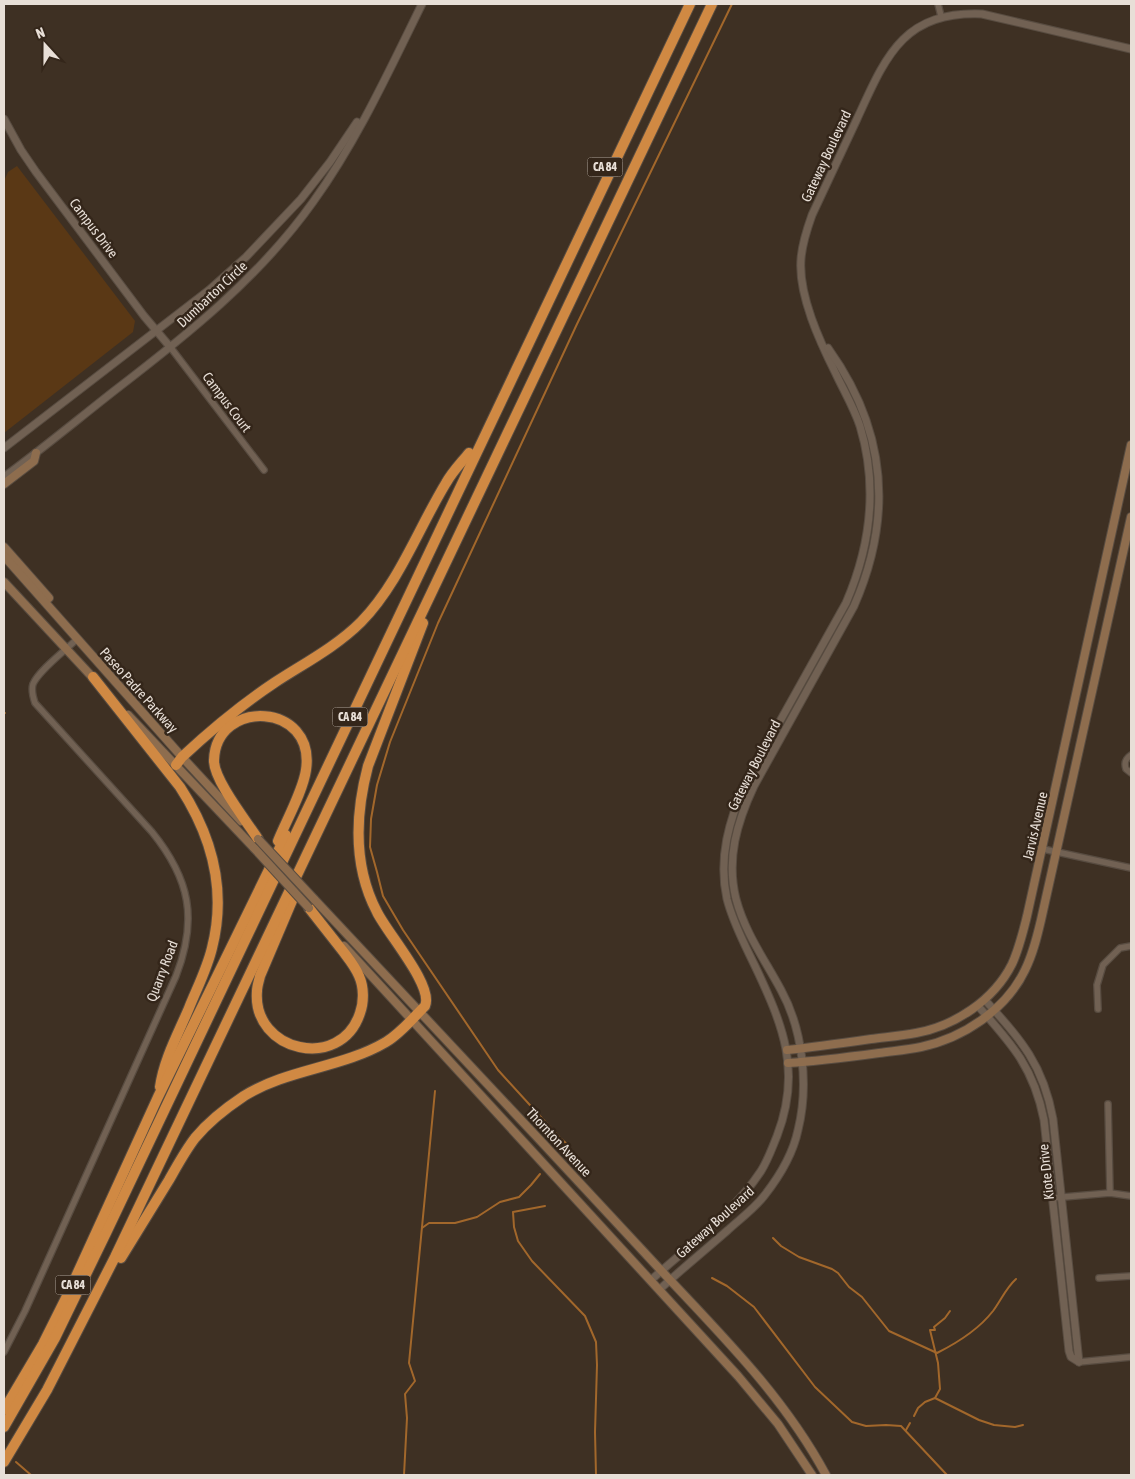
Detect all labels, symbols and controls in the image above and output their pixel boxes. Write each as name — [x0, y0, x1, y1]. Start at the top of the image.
north arrow — [20, 20, 70, 70]
text: N — [34, 24, 47, 42]
street label: Gateway Boulevard — [798, 108, 854, 204]
road number: CA 84 — [588, 158, 622, 176]
street label: Campus Drive — [66, 195, 122, 261]
street label: Dumbarton Circle — [174, 258, 250, 330]
street label: Campus Court — [199, 369, 255, 435]
street label: Paseo Padre Parkway — [97, 644, 182, 736]
road number: CA 84 — [332, 708, 368, 726]
street label: Gateway Boulevard — [724, 717, 784, 813]
street label: Jarvis Avenue — [1019, 790, 1051, 862]
street label: Quarry Road — [143, 938, 181, 1004]
street label: Thornton Avenue — [523, 1104, 595, 1180]
street label: Kiote Drive — [1035, 1143, 1057, 1201]
street label: Gateway Boulevard — [673, 1183, 757, 1261]
road number: CA 84 — [56, 1276, 90, 1294]

